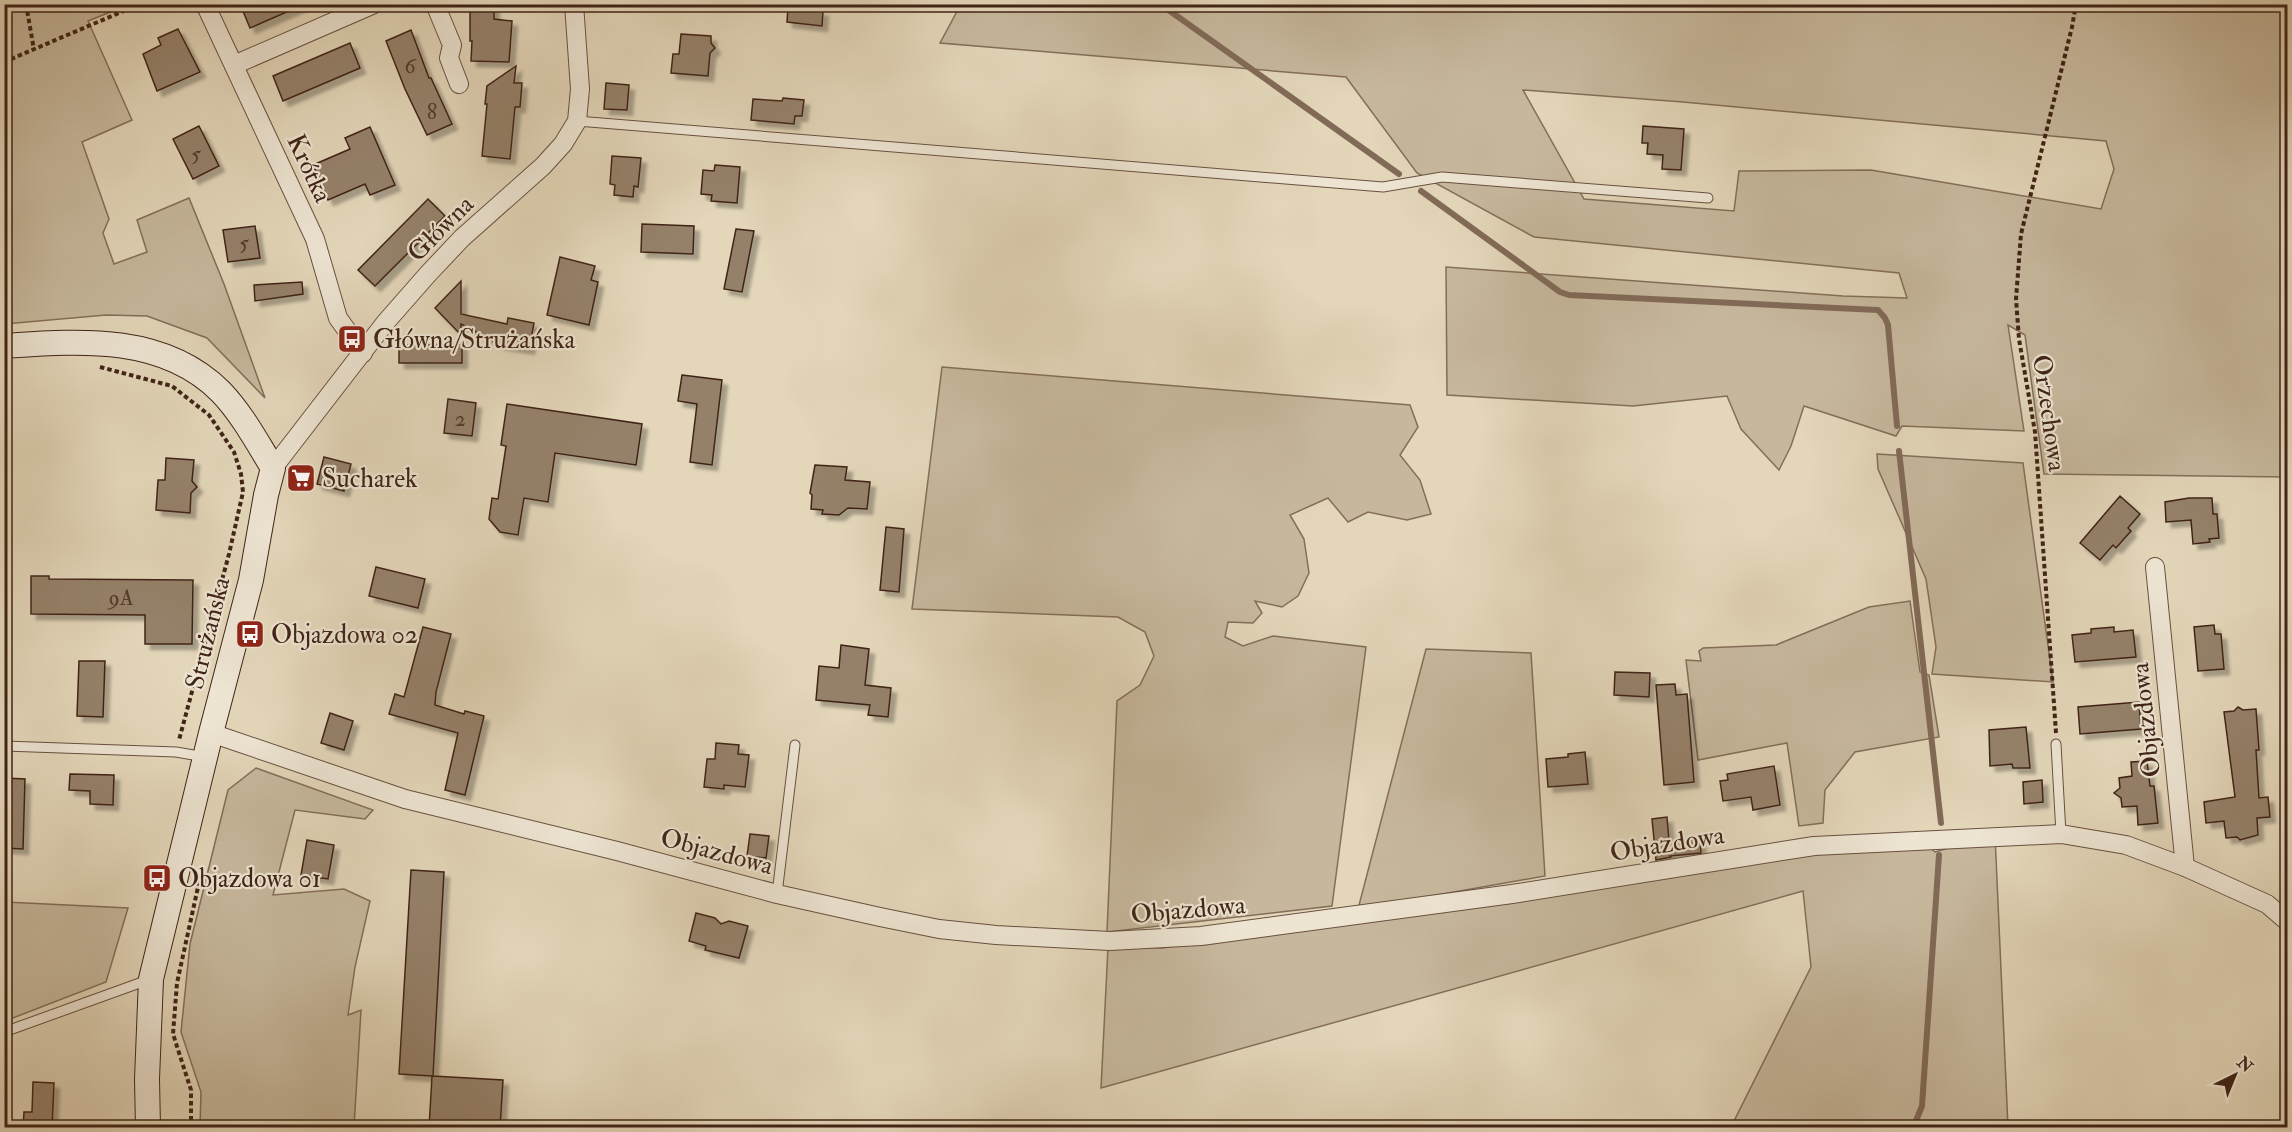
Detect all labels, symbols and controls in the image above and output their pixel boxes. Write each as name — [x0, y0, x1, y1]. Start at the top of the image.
house number: 6 — [404, 52, 417, 80]
house number: 8 — [427, 98, 437, 126]
street label: Krótka — [279, 129, 339, 208]
house number: 5 — [191, 140, 201, 168]
street label: Główna — [401, 189, 481, 269]
house number: 5 — [239, 229, 249, 257]
bus stop icon: Główna/Strużańska — [336, 323, 368, 355]
place label: Główna/Strużańska — [373, 324, 575, 356]
street label: Orzechowa — [2025, 353, 2073, 474]
house number: 2 — [454, 405, 466, 433]
supermarket icon: Sucharek — [285, 462, 317, 494]
place label: Sucharek — [322, 463, 418, 495]
street label: Strużańska — [179, 574, 237, 693]
house number: 9A — [106, 584, 134, 612]
bus stop icon: Objazdowa 02 — [234, 618, 266, 650]
place label: Objazdowa 02 — [271, 619, 418, 651]
street label: Objazdowa — [2124, 661, 2168, 779]
street label: Objazdowa — [1608, 819, 1727, 869]
street label: Objazdowa — [657, 822, 777, 882]
bus stop icon: Objazdowa 01 — [141, 862, 173, 894]
place label: Objazdowa 01 — [178, 863, 321, 895]
street label: Objazdowa — [1129, 889, 1247, 931]
north arrow — [2205, 1045, 2265, 1105]
text: N — [2232, 1052, 2257, 1077]

